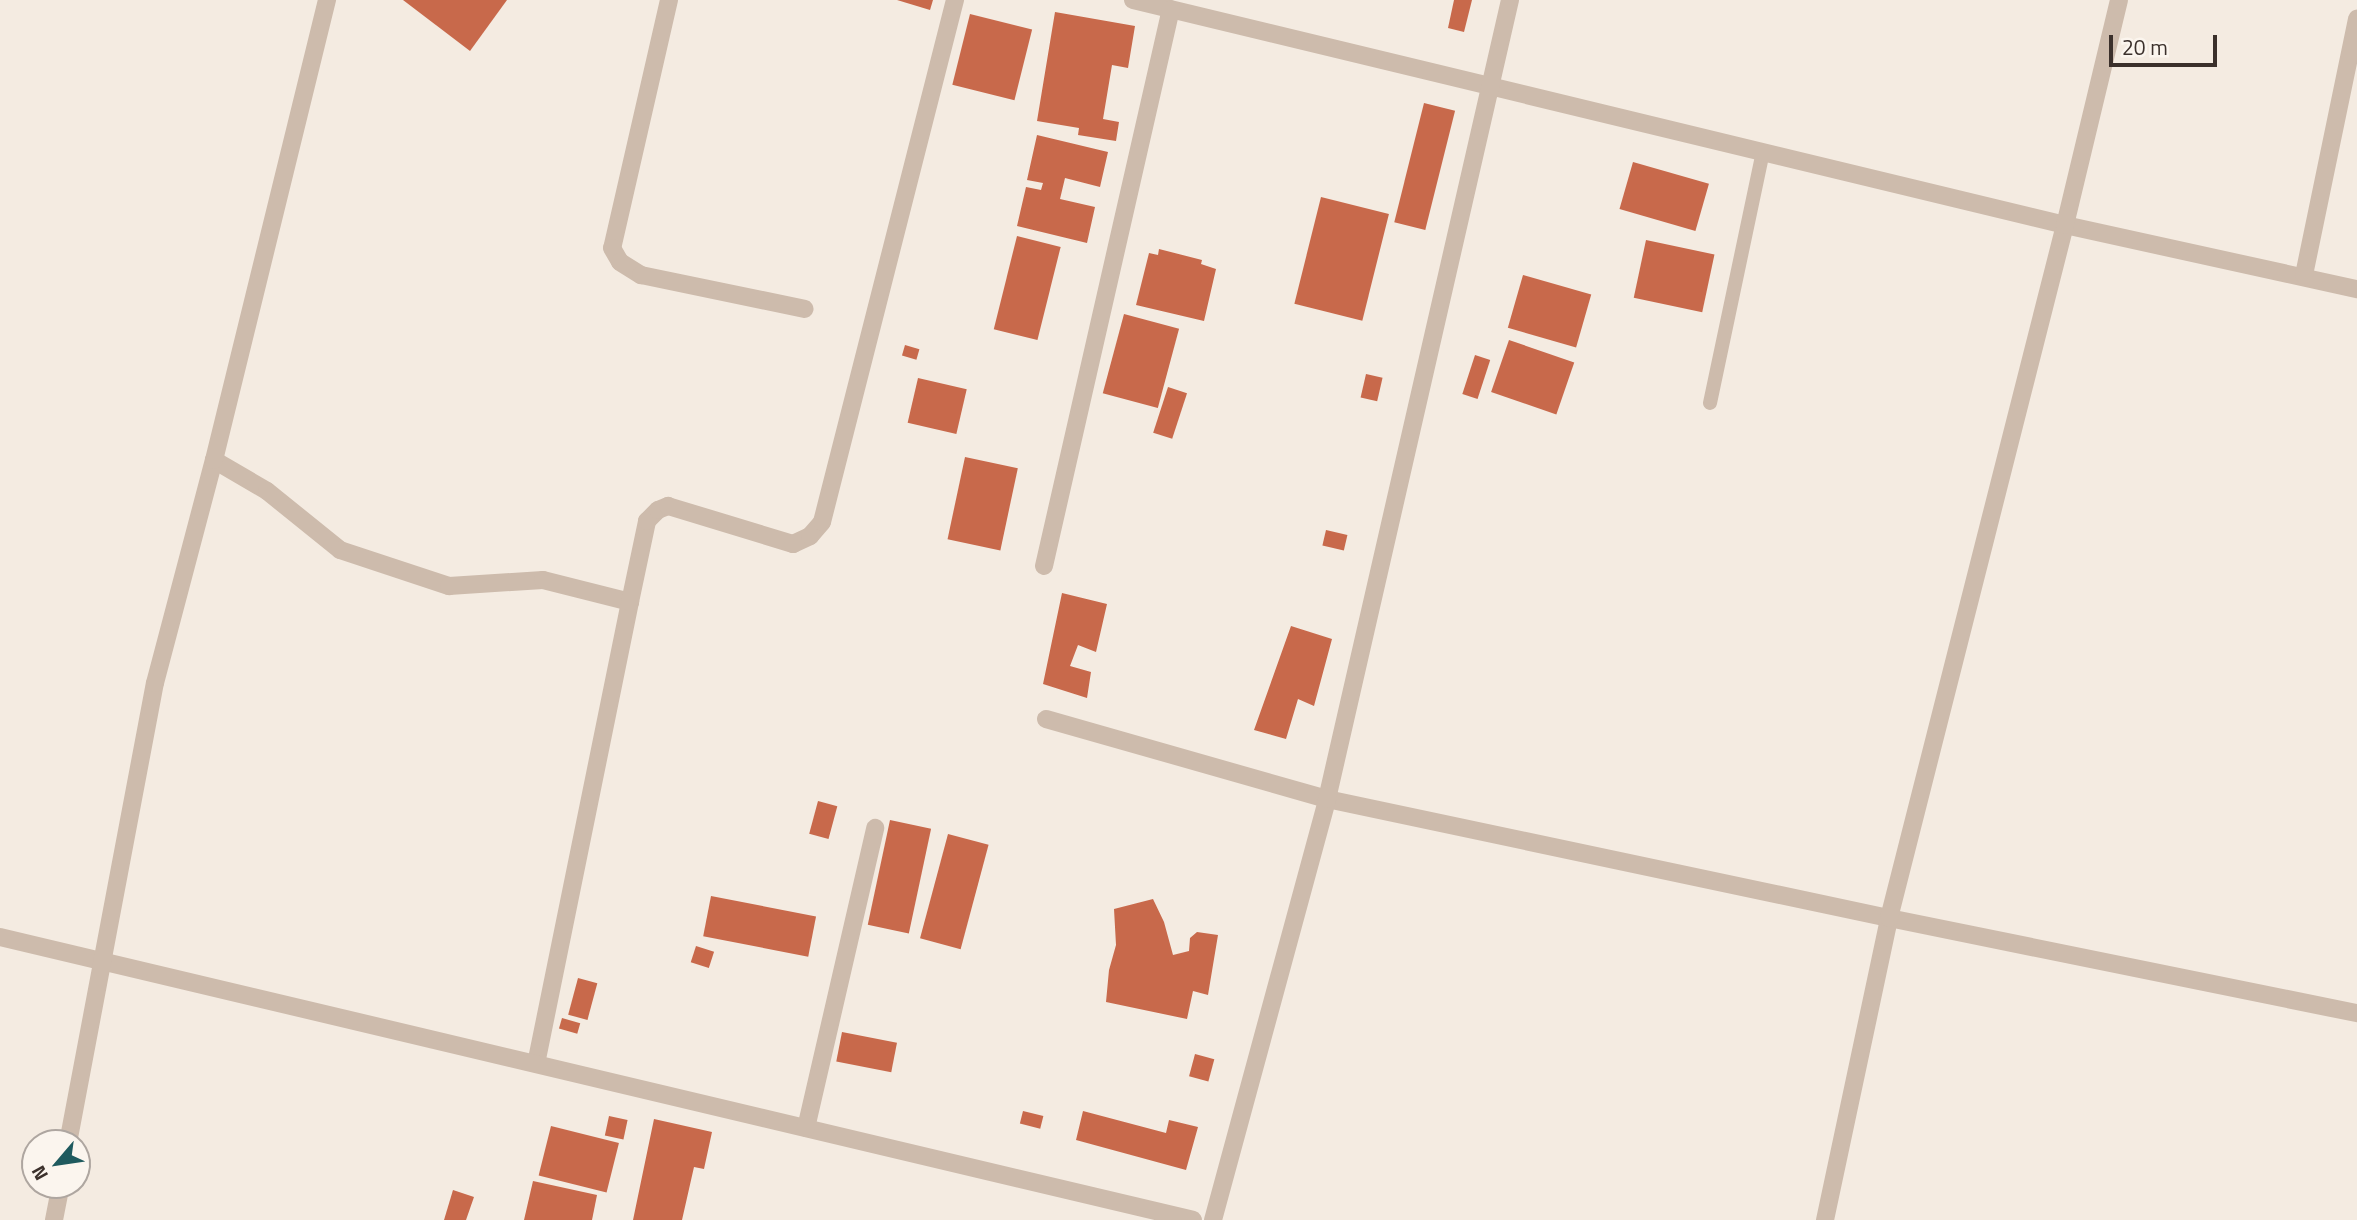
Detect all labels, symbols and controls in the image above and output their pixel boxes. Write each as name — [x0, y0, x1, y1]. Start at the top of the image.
scale bar — [2112, 21, 2220, 65]
text: 20 m — [2122, 31, 2168, 63]
north arrow — [21, 1129, 91, 1199]
text: N — [23, 1161, 55, 1186]

